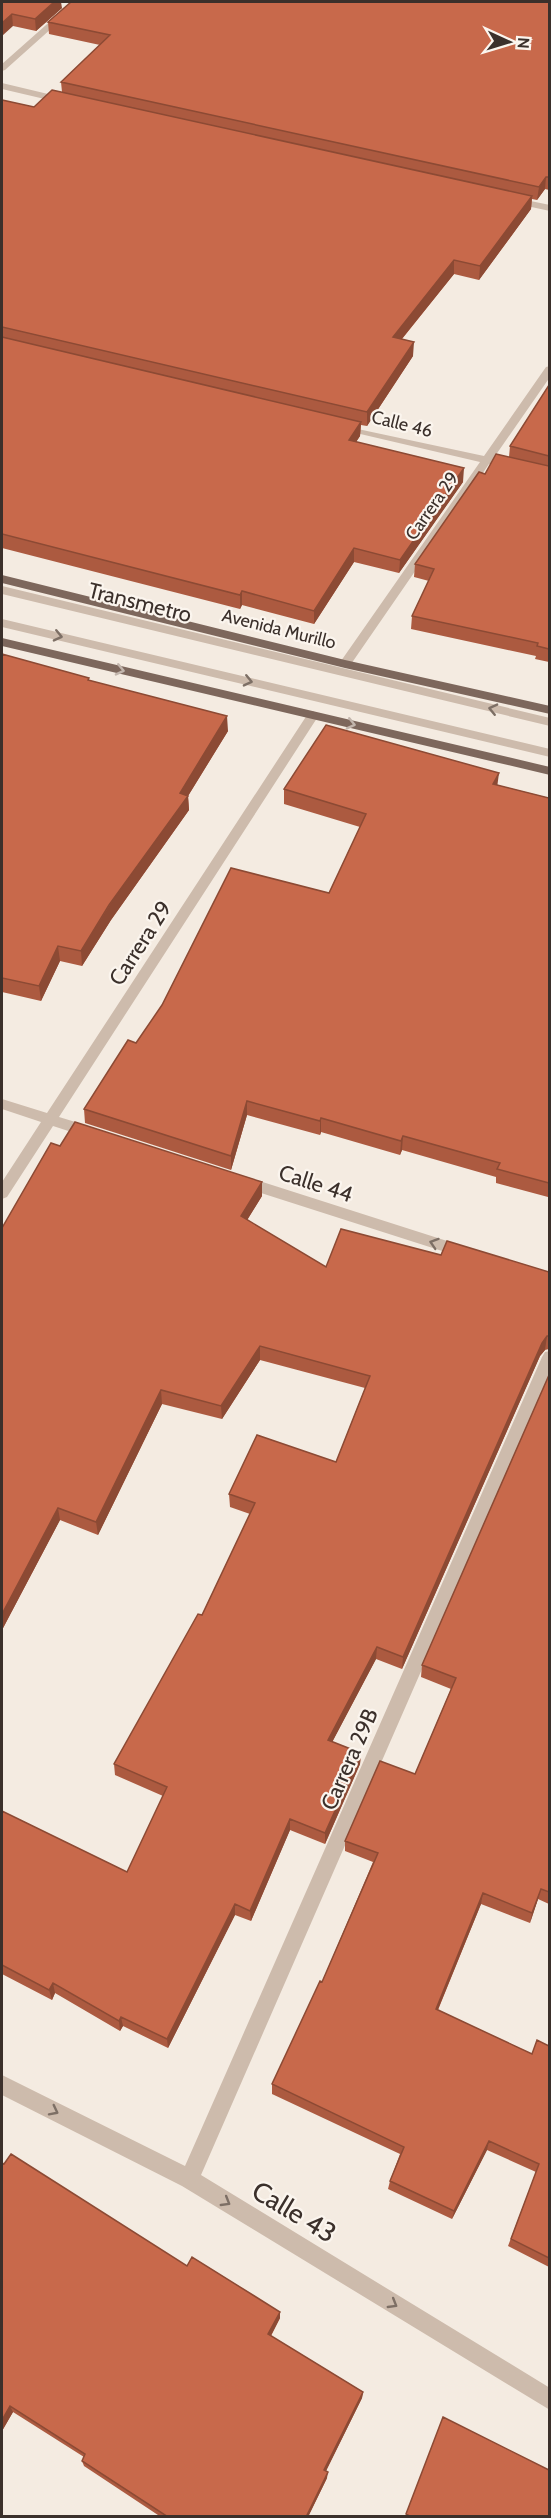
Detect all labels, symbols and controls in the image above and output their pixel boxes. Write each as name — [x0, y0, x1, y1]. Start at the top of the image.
north arrow — [479, 12, 539, 72]
text: N — [514, 37, 533, 49]
street label: Calle 46 — [369, 406, 435, 442]
street label: Carrera 29 — [401, 468, 463, 544]
street label: Transmetro — [86, 577, 194, 628]
street label: Avenida Murillo — [220, 604, 338, 654]
one-way arrow — [53, 629, 63, 642]
one-way arrow — [115, 663, 125, 676]
one-way arrow — [243, 674, 253, 687]
one-way arrow — [488, 703, 498, 716]
one-way arrow — [345, 716, 355, 729]
street label: Carrera 29 — [103, 896, 178, 991]
street label: Calle 44 — [276, 1159, 356, 1208]
one-way arrow — [429, 1238, 440, 1250]
street label: Carrera 29B — [315, 1704, 384, 1814]
one-way arrow — [47, 2104, 58, 2116]
street label: Calle 43 — [246, 2174, 342, 2249]
one-way arrow — [220, 2195, 230, 2207]
one-way arrow — [387, 2296, 397, 2308]

